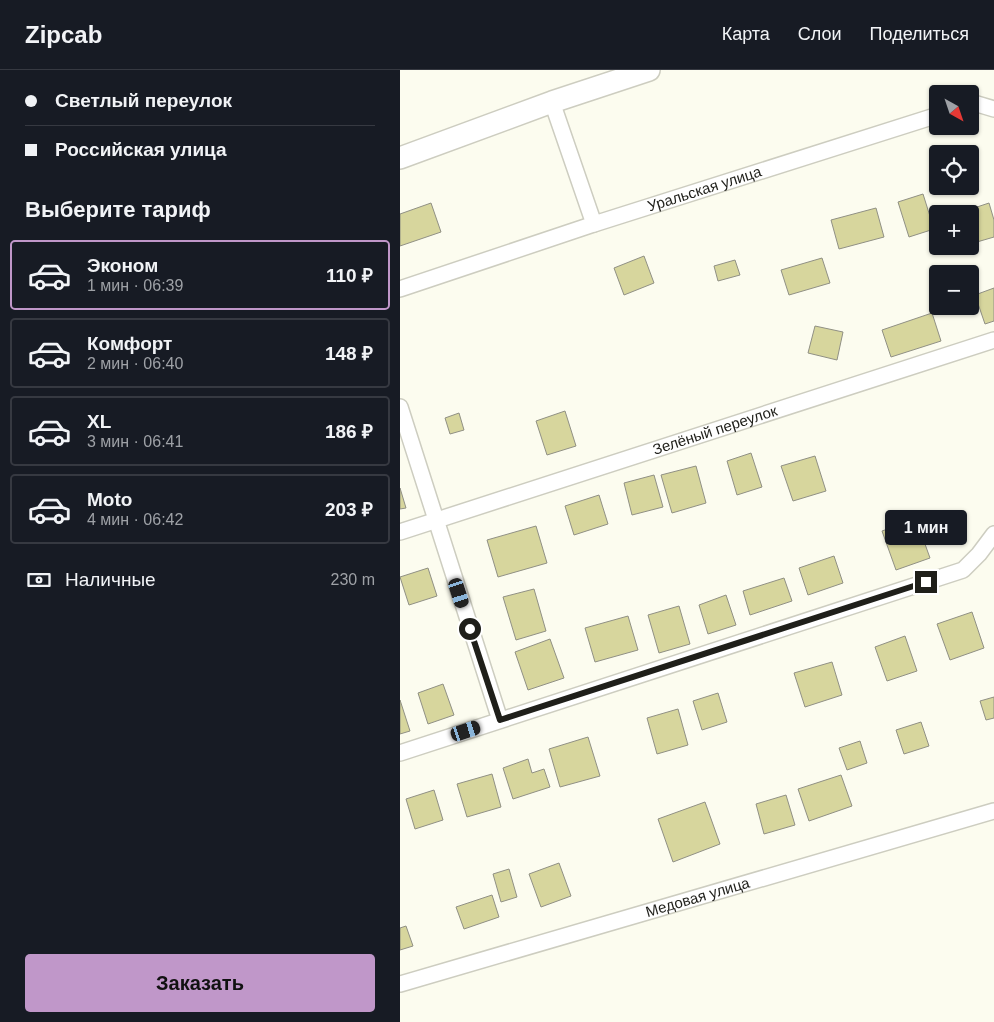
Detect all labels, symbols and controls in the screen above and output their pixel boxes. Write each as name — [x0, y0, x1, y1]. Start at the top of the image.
text: Zipcab — [25, 21, 102, 48]
text: Карта — [722, 24, 770, 44]
text: Слои — [798, 24, 842, 44]
text: Поделиться — [870, 24, 969, 44]
north arrow — [929, 85, 979, 135]
map controls — [929, 85, 979, 315]
text: Светлый переулок — [55, 90, 232, 111]
text: Российская улица — [55, 139, 227, 160]
button: locate — [929, 145, 979, 195]
street label: Уральская улица — [645, 162, 764, 214]
text: Выберите тариф — [25, 197, 211, 222]
button: + — [929, 205, 979, 255]
icon: car — [27, 253, 72, 298]
text: Эконом — [87, 255, 158, 276]
text: 110 ₽ — [326, 265, 373, 286]
button: − — [929, 265, 979, 315]
text: 1 мин · 06:39 — [87, 277, 183, 294]
icon: car — [27, 331, 72, 376]
text: Комфорт — [87, 333, 172, 354]
text: 148 ₽ — [325, 343, 373, 364]
text: 2 мин · 06:40 — [87, 355, 183, 372]
street label: Зелёный переулок — [650, 402, 780, 458]
icon: car — [27, 409, 72, 454]
text: XL — [87, 411, 111, 432]
text: 186 ₽ — [325, 421, 373, 442]
text: 3 мин · 06:41 — [87, 433, 183, 450]
icon: car — [27, 487, 72, 532]
text: Moto — [87, 489, 132, 510]
text: 203 ₽ — [325, 499, 373, 520]
callout: 1 мин — [885, 510, 967, 544]
text: 4 мин · 06:42 — [87, 511, 183, 528]
text: 1 мин — [904, 519, 948, 536]
icon: cash — [25, 566, 53, 594]
text: Наличные — [65, 569, 156, 590]
text: 230 m — [331, 571, 375, 588]
route end — [915, 571, 937, 593]
car — [447, 576, 470, 610]
route start — [459, 618, 481, 640]
car — [449, 719, 482, 743]
street label: Медовая улица — [644, 873, 752, 920]
button: Заказать — [25, 954, 375, 1012]

